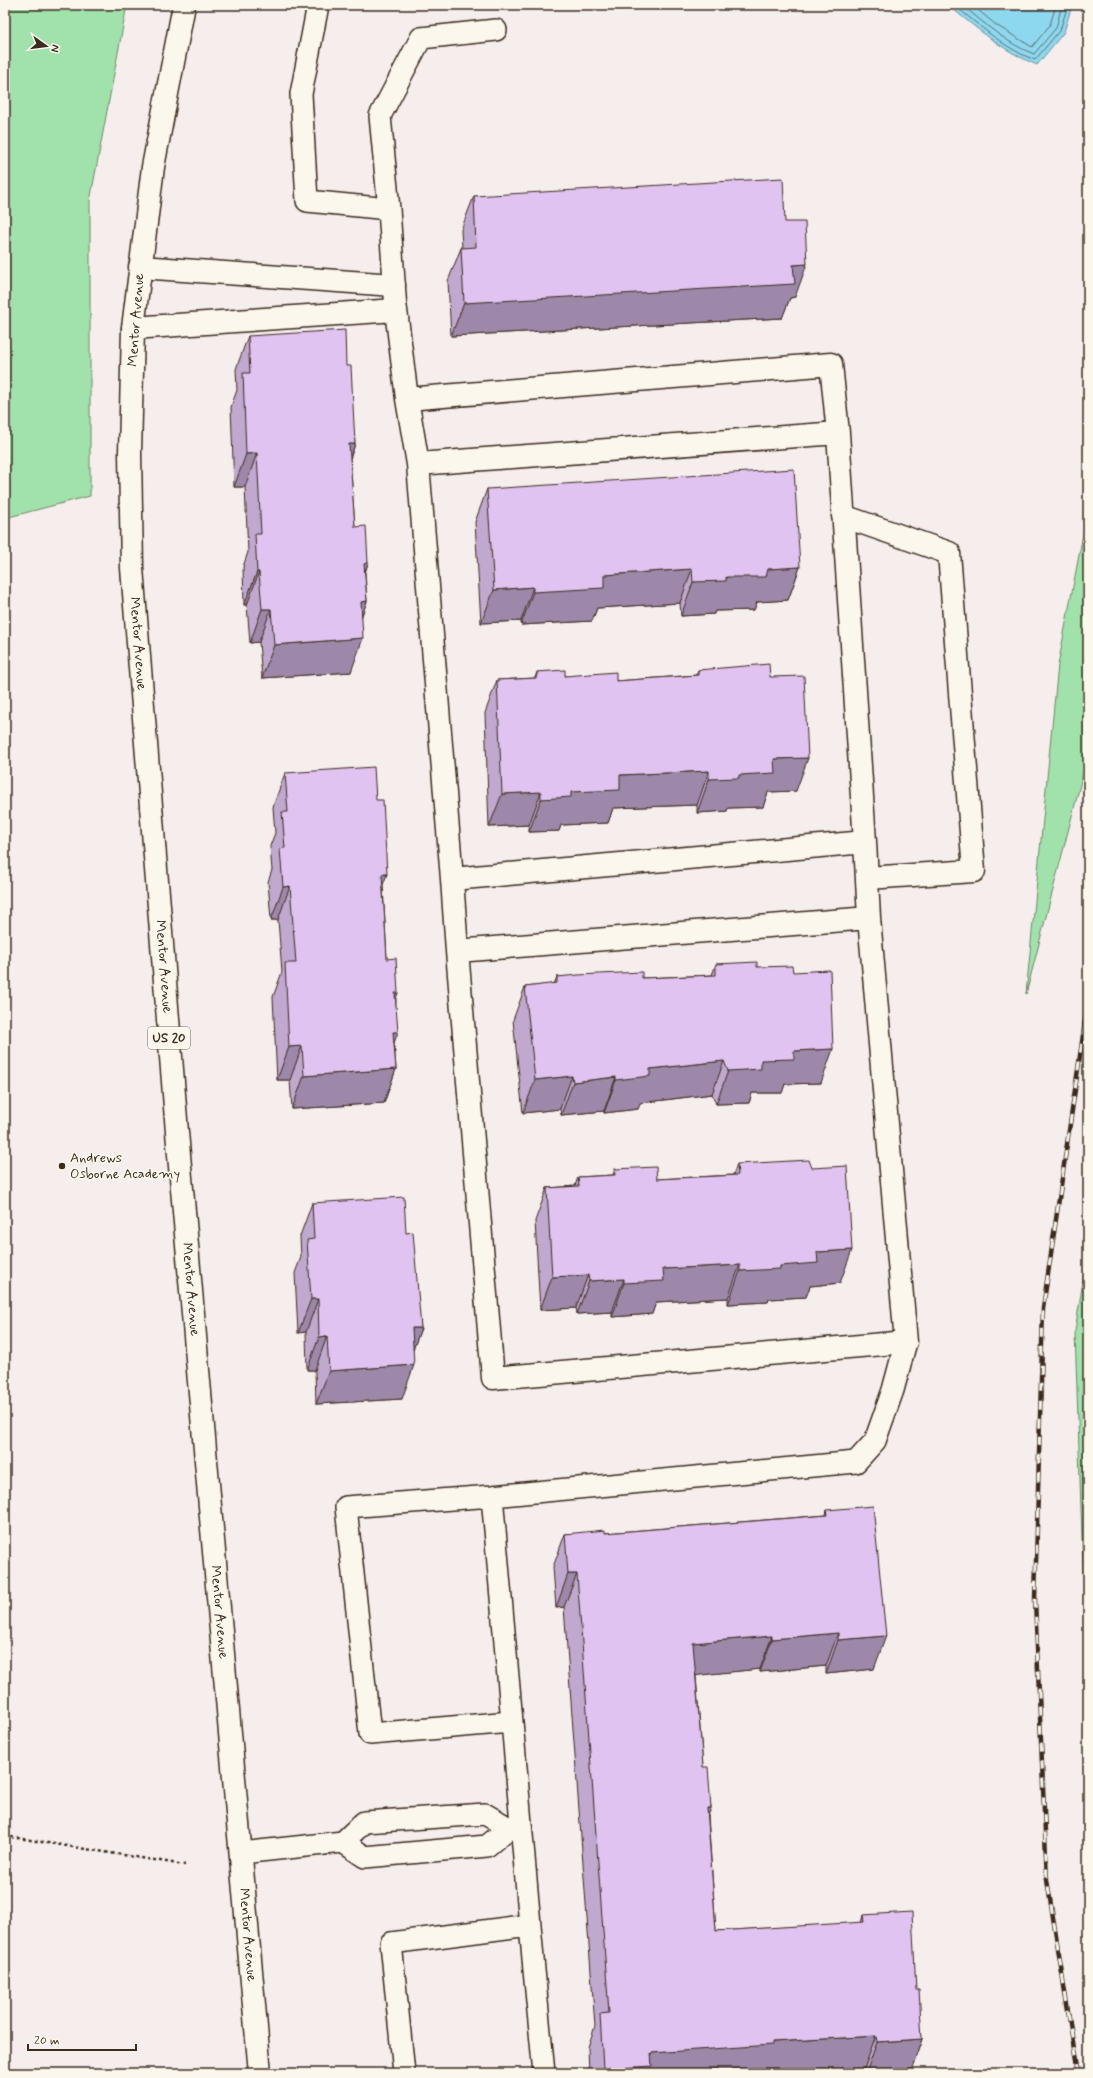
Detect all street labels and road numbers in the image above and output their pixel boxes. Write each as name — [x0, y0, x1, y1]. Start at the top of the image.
street label: Mentor Avenue — [124, 272, 148, 367]
street label: Mentor Avenue — [125, 596, 151, 691]
street label: Mentor Avenue — [151, 919, 177, 1014]
road number: US 20 — [148, 1027, 190, 1049]
street label: Mentor Avenue — [178, 1242, 204, 1337]
street label: Mentor Avenue — [206, 1565, 232, 1660]
street label: Mentor Avenue — [235, 1887, 261, 1983]

